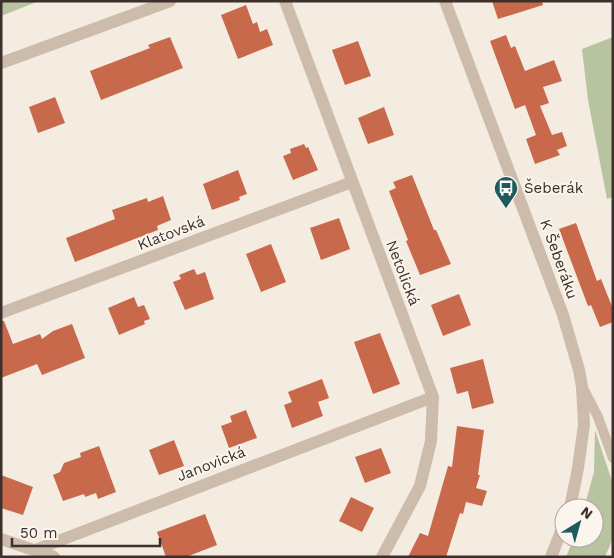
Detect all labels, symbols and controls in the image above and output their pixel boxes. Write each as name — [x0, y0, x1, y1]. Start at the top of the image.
bus stop icon: Šeberák — [493, 175, 519, 209]
place label: Šeberák — [524, 178, 584, 197]
street label: Klatovská — [135, 212, 207, 254]
street label: K Šeberáku — [536, 216, 583, 301]
street label: Netolická — [382, 238, 424, 309]
street label: Janovická — [174, 443, 248, 485]
north arrow — [554, 498, 604, 548]
text: N — [578, 503, 596, 522]
scale bar — [12, 516, 160, 548]
text: 50 m — [20, 524, 57, 542]

